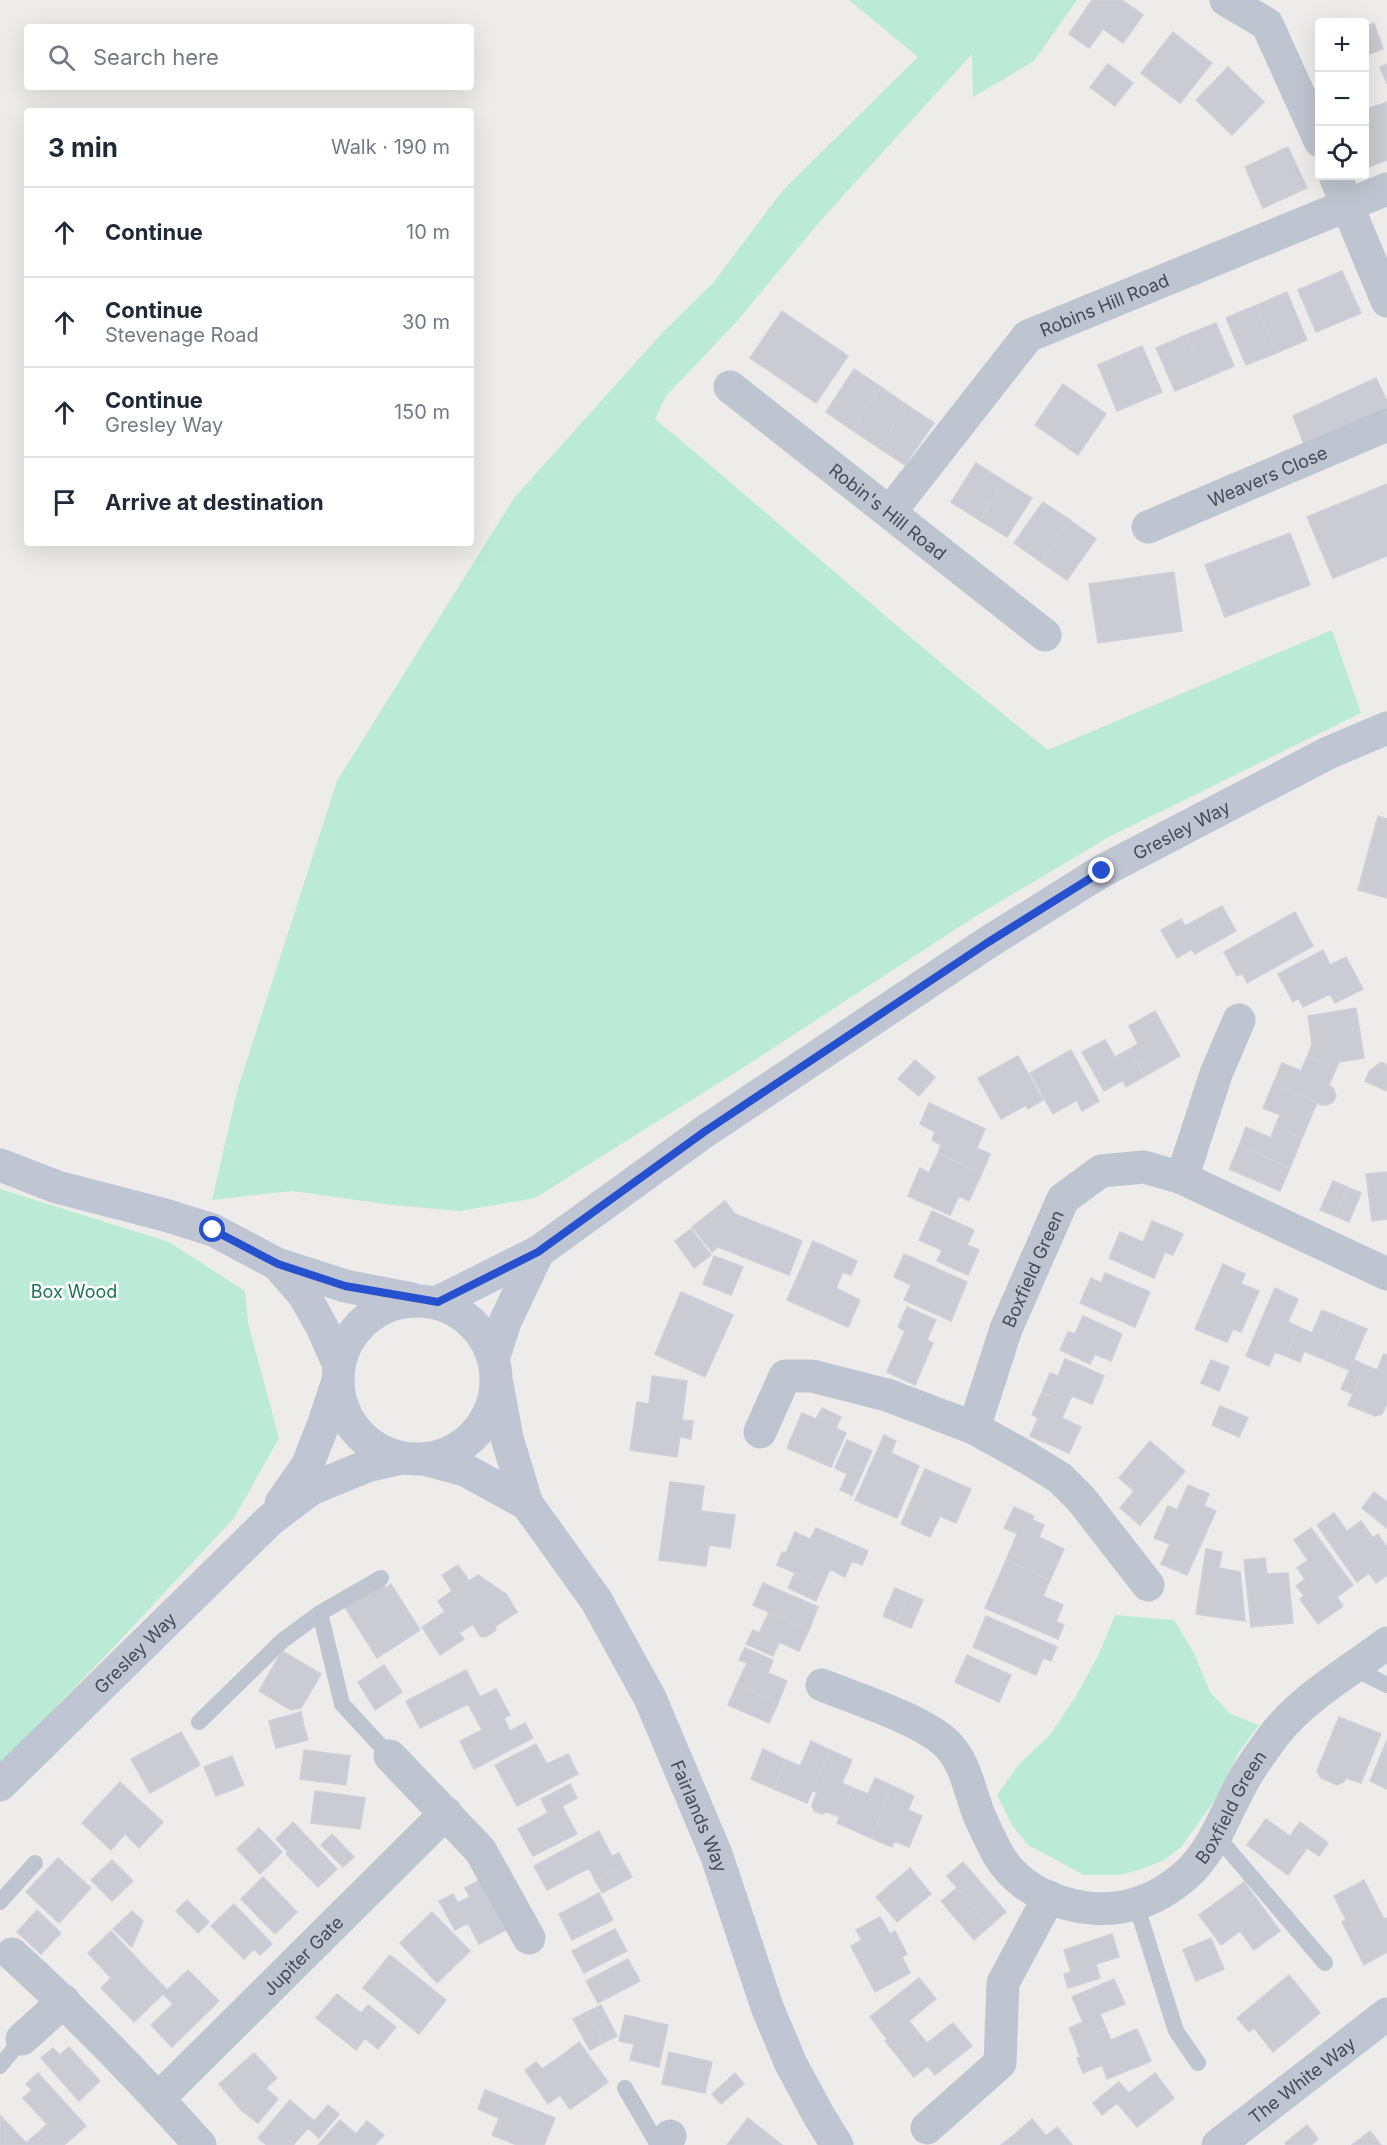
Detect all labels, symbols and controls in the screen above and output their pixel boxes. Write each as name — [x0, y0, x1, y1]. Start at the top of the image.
map controls — [1315, 18, 1369, 180]
button: + — [1315, 18, 1369, 72]
search box — [24, 24, 474, 90]
icon: search — [45, 41, 78, 74]
text: Search here — [93, 44, 219, 70]
button: − — [1315, 72, 1369, 126]
button: locate — [1315, 126, 1369, 180]
text: 3 min — [48, 132, 118, 163]
text: Walk · 190 m — [331, 135, 450, 159]
icon: ahead — [48, 216, 81, 249]
text: Continue — [105, 219, 203, 245]
text: 10 m — [406, 220, 450, 244]
street label: Robins Hill Road — [1037, 269, 1172, 341]
text: Continue — [105, 297, 203, 323]
icon: ahead — [48, 306, 81, 339]
text: 30 m — [402, 310, 450, 334]
text: Stevenage Road — [105, 323, 259, 347]
text: Continue — [105, 387, 203, 413]
icon: ahead — [48, 396, 81, 429]
text: 150 m — [394, 400, 450, 424]
text: Gresley Way — [105, 413, 223, 437]
street label: Weavers Close — [1205, 441, 1330, 511]
street label: Robin's Hill Road — [825, 459, 951, 564]
icon: arrive — [48, 486, 81, 519]
text: Arrive at destination — [105, 489, 324, 515]
street label: Gresley Way — [1129, 796, 1233, 864]
route end — [1088, 857, 1114, 883]
street label: Boxfield Green — [998, 1207, 1067, 1330]
route start — [199, 1216, 225, 1242]
park label: Box Wood — [31, 1281, 117, 1302]
street label: Gresley Way — [90, 1608, 180, 1697]
street label: Boxfield Green — [1191, 1746, 1270, 1867]
street label: Fairlands Way — [667, 1757, 732, 1875]
street label: Jupiter Gate — [258, 1911, 347, 1999]
street label: The White Way — [1244, 2032, 1359, 2128]

